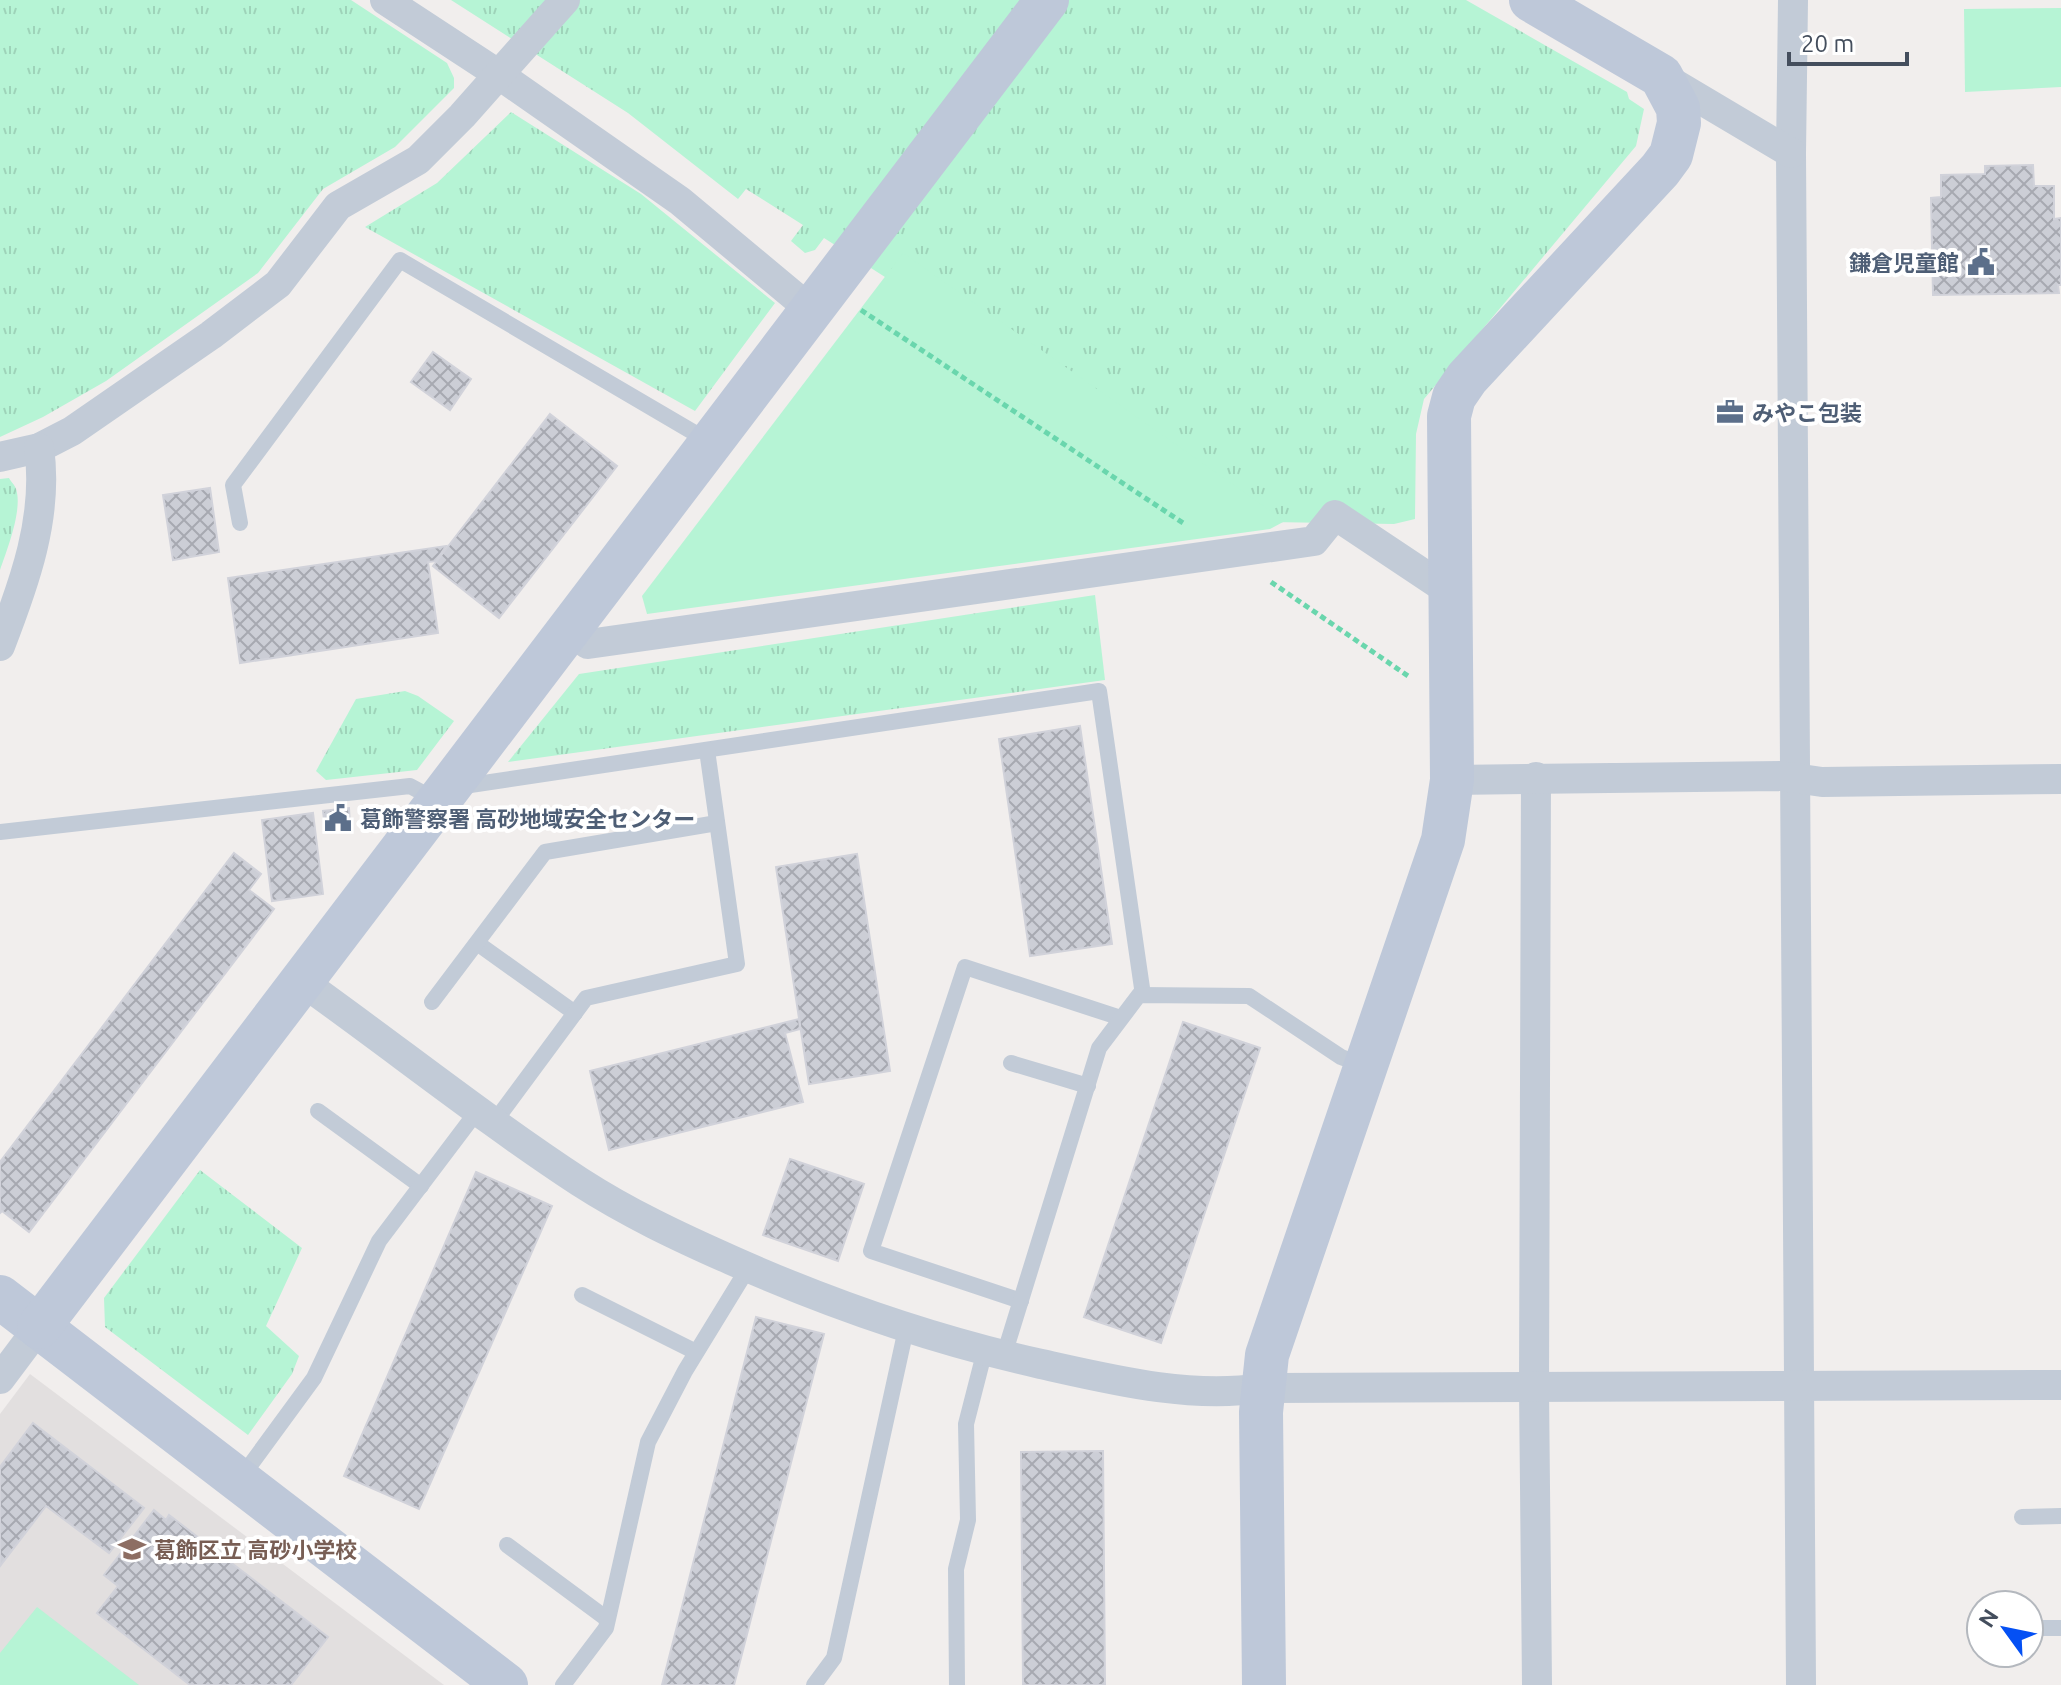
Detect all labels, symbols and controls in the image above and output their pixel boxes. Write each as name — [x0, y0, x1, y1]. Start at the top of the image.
scale bar — [1789, 16, 1907, 66]
text: 20 m — [1801, 30, 1854, 57]
public building icon: 鎌倉児童館 — [1966, 247, 1996, 277]
place label: 鎌倉児童館 — [1849, 250, 1959, 275]
office icon: みやこ包装 — [1715, 397, 1745, 427]
place label: みやこ包装 — [1752, 400, 1862, 425]
public building icon: 葛飾警察署 高砂地域安全センター — [323, 803, 353, 833]
place label: 葛飾警察署 高砂地域安全センター — [360, 806, 695, 831]
school or university icon: 葛飾区立 高砂小学校 — [117, 1534, 147, 1564]
place label: 葛飾区立 高砂小学校 — [154, 1537, 357, 1562]
north arrow — [1965, 1589, 2045, 1669]
text: N — [1973, 1604, 2003, 1632]

